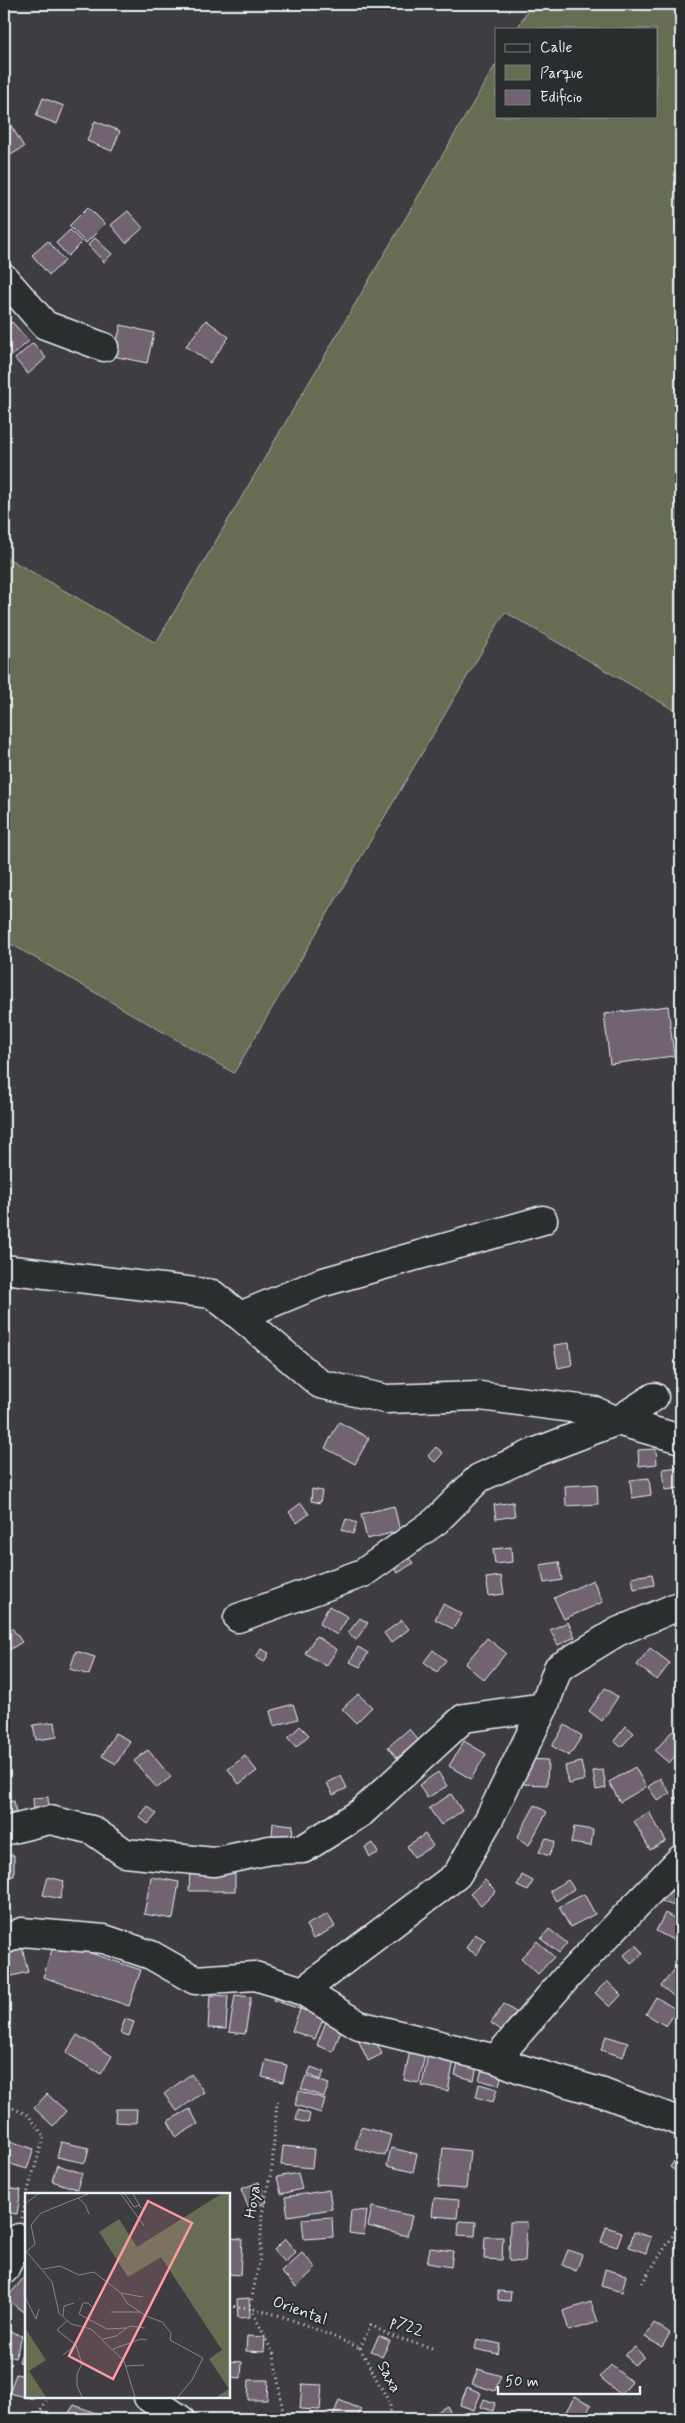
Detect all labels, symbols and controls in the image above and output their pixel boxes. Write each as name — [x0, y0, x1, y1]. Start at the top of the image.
legend — [495, 28, 658, 118]
text: Calle — [540, 38, 572, 58]
text: Parque — [540, 64, 583, 84]
text: Edificio — [540, 88, 582, 108]
street label: Hoya — [240, 2184, 266, 2220]
inset map — [25, 2193, 230, 2398]
street label: Oriental — [270, 2291, 330, 2331]
street label: p722 — [387, 2310, 427, 2342]
street label: Saxa — [372, 2357, 406, 2397]
scale bar — [498, 2363, 640, 2395]
text: 50 m — [505, 2372, 539, 2392]

